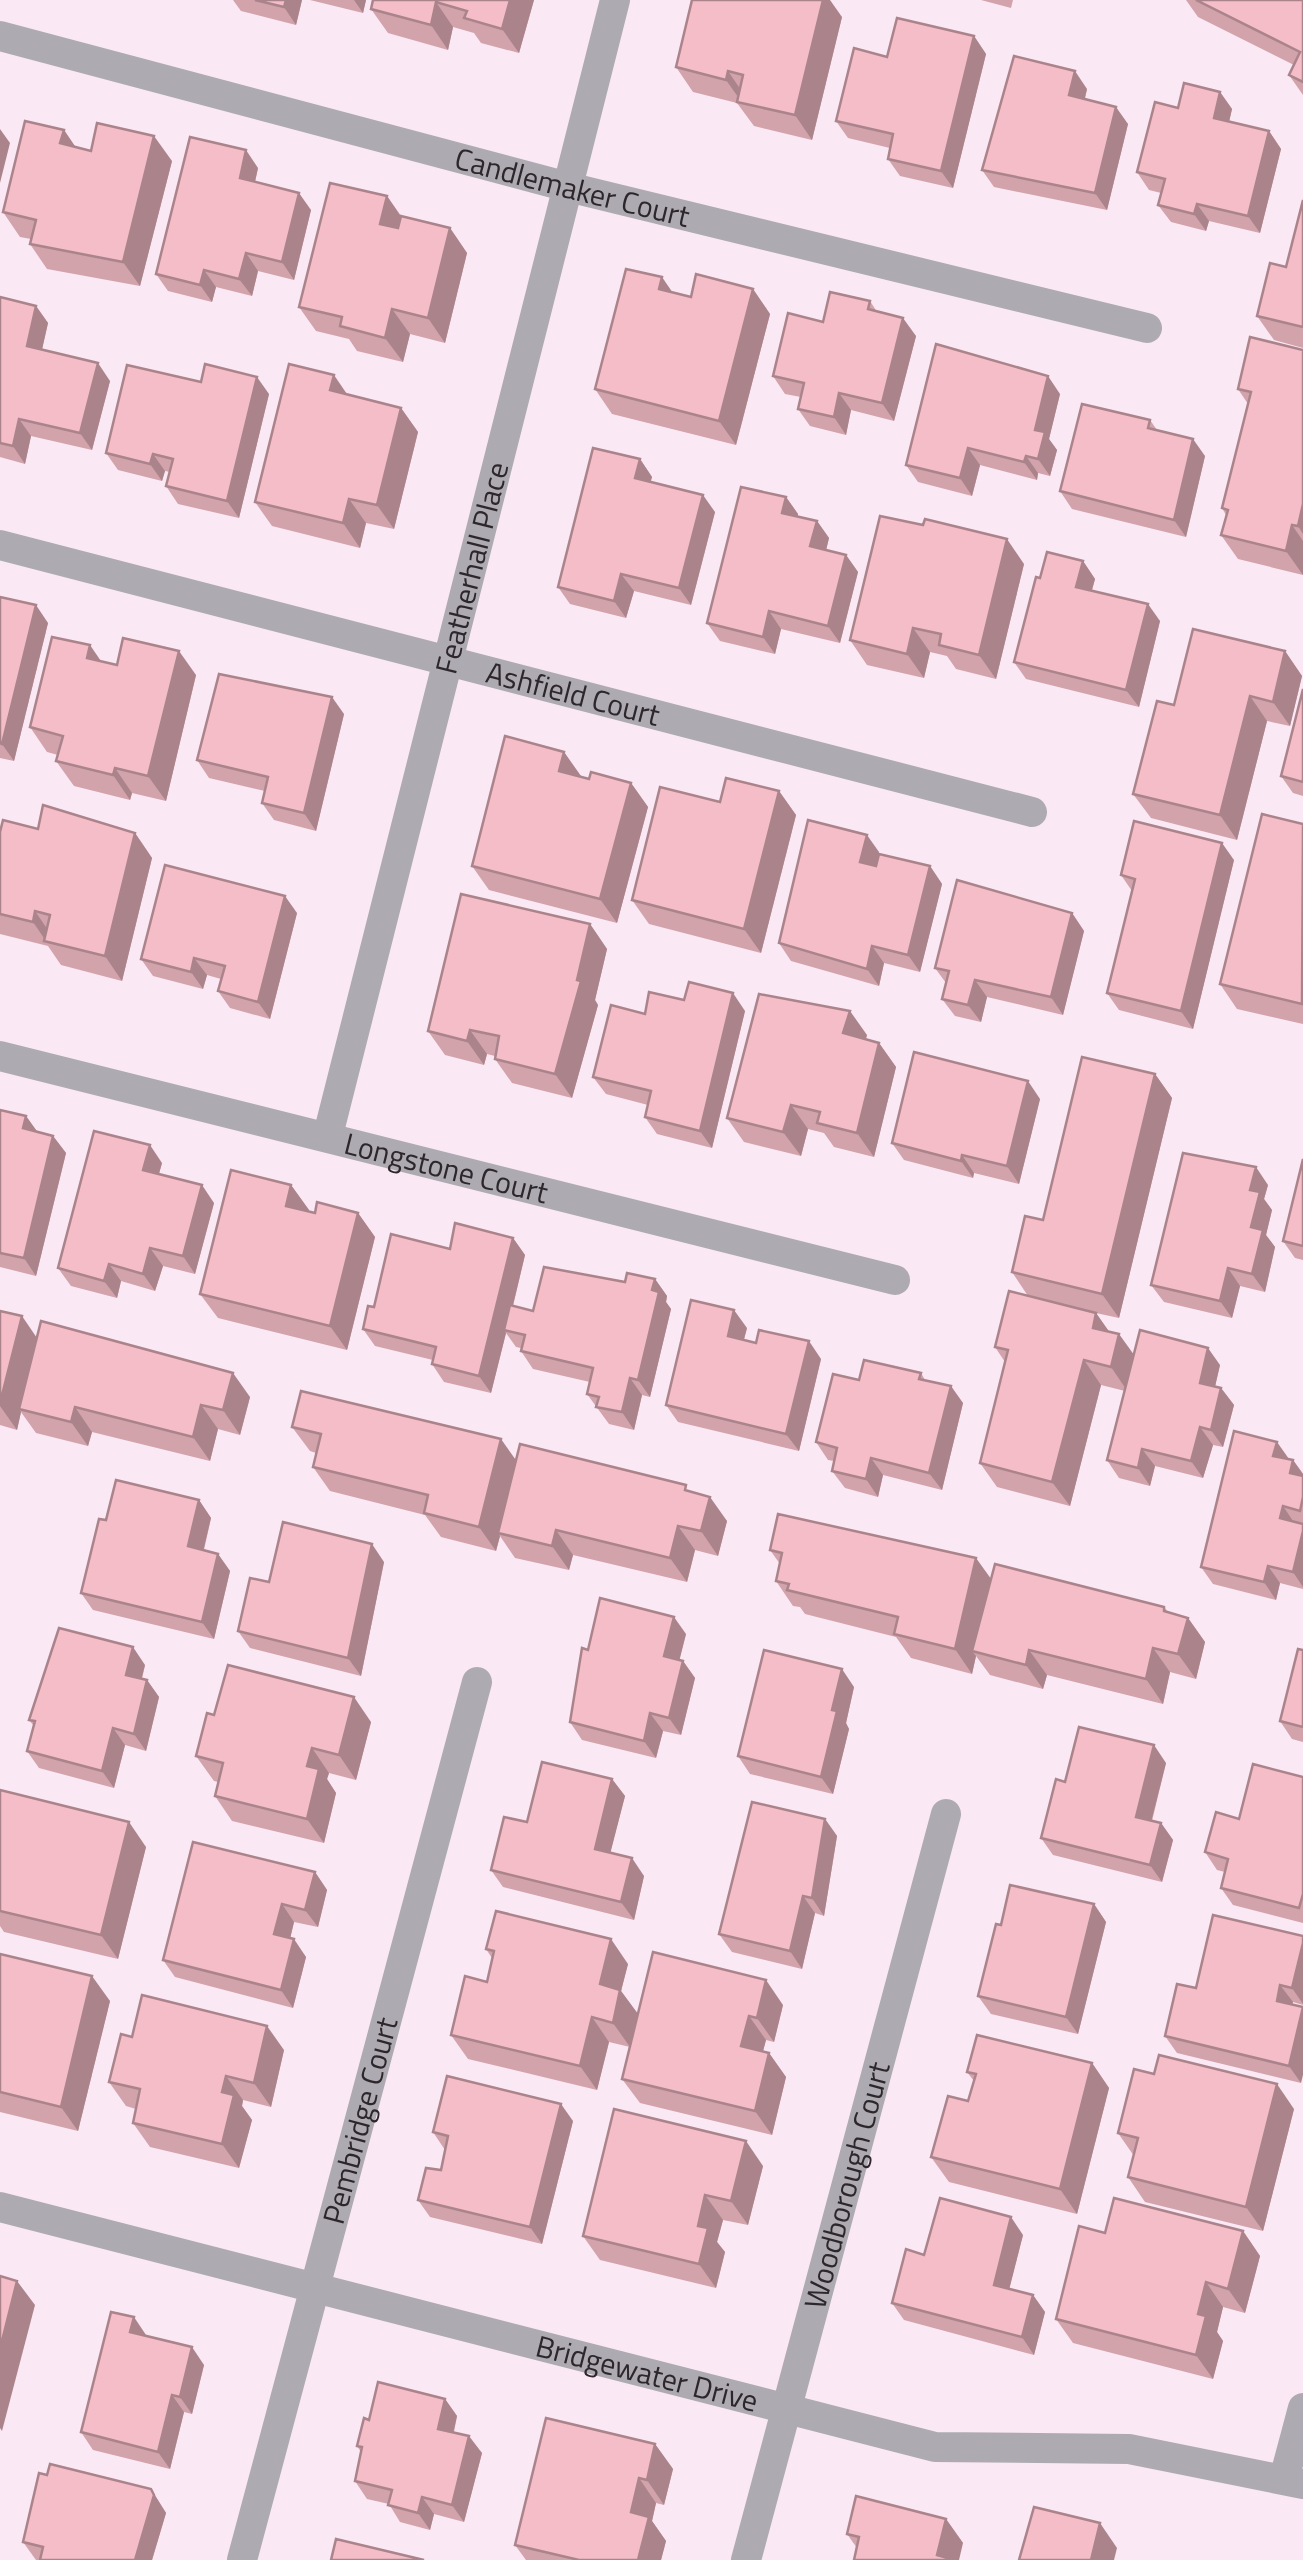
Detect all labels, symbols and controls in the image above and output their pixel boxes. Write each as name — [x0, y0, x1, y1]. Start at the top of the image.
street label: Candlemaker Court — [450, 135, 695, 239]
street label: Featherhall Place — [423, 457, 520, 679]
street label: Ashfield Court — [481, 649, 665, 738]
street label: Longstone Court — [339, 1120, 553, 1215]
street label: Pembridge Court — [310, 2011, 409, 2229]
street label: Woodborough Court — [791, 2056, 902, 2314]
street label: Bridgewater Drive — [531, 2322, 763, 2424]

